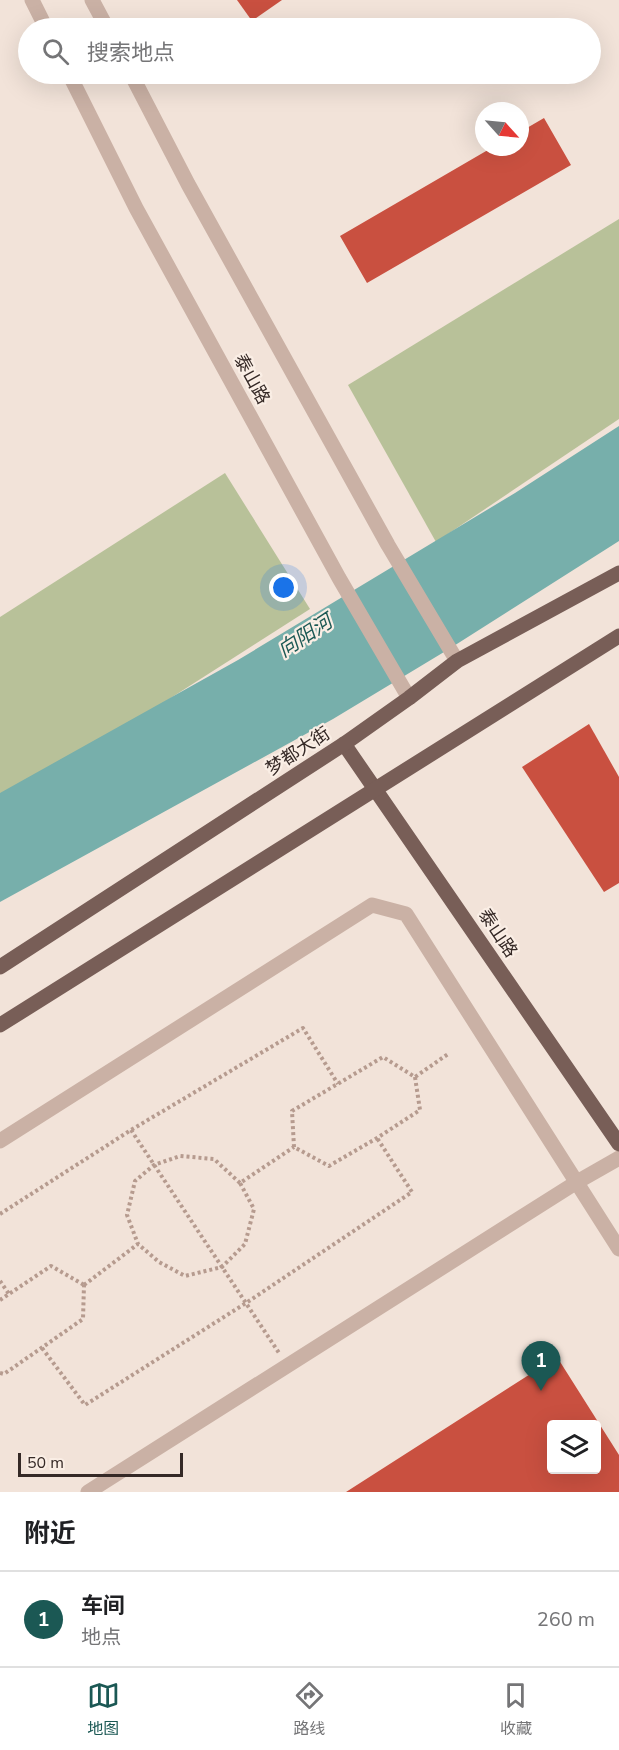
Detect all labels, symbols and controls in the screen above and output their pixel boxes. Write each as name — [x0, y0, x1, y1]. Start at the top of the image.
search box — [18, 18, 601, 84]
icon: search — [39, 35, 72, 68]
text: 搜索地点 — [87, 38, 175, 68]
north arrow — [475, 102, 529, 156]
street label: 泰山路 — [228, 350, 276, 408]
your location — [269, 573, 298, 602]
water label: 向阳河 — [272, 606, 341, 664]
street label: 梦都大街 — [261, 721, 335, 781]
street label: 泰山路 — [473, 904, 523, 962]
pin: 1 — [522, 1342, 560, 1391]
map controls — [547, 1420, 601, 1474]
button: layers — [547, 1420, 601, 1474]
scale bar — [18, 1450, 183, 1478]
text: 50 m — [27, 1452, 64, 1474]
text: 附近 — [24, 1516, 76, 1551]
text: 车间 — [81, 1591, 125, 1621]
text: 1 — [38, 1606, 50, 1633]
text: 260 m — [537, 1606, 595, 1633]
text: 地点 — [81, 1624, 121, 1651]
tab: 地图 — [87, 1679, 120, 1740]
tab: 路线 — [293, 1679, 326, 1740]
tab: 收藏 — [499, 1679, 532, 1740]

